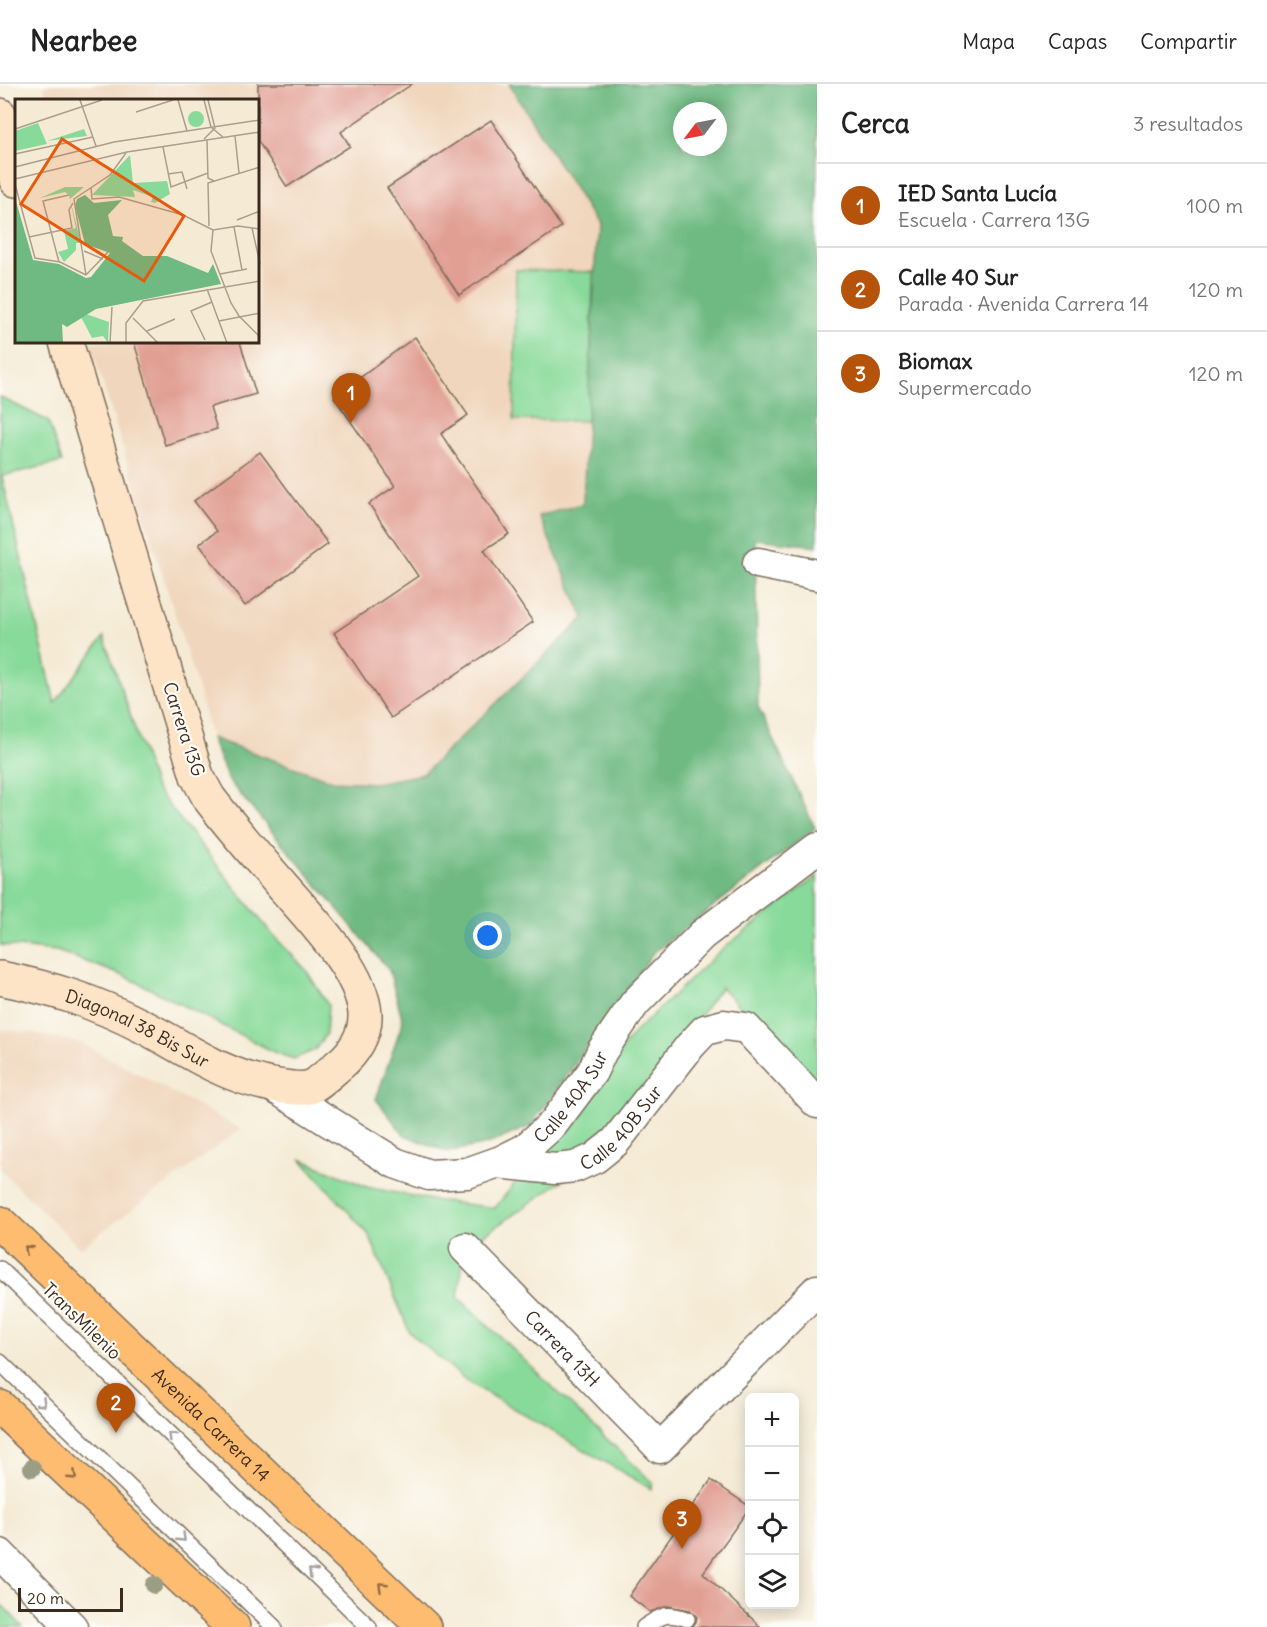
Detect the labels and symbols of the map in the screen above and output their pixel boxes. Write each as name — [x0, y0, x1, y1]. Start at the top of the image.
inset map — [15, 99, 260, 344]
north arrow — [673, 102, 727, 156]
pin: 1 — [332, 374, 370, 423]
street label: Carrera 13G — [158, 679, 210, 779]
your location — [473, 921, 502, 950]
street label: Diagonal 38 Bis Sur — [63, 984, 214, 1073]
street label: Calle 40A Sur — [528, 1046, 612, 1148]
street label: Calle 40B Sur — [576, 1080, 667, 1175]
one-way arrow — [24, 1245, 34, 1256]
street label: TransMilenio — [38, 1278, 126, 1364]
street label: Carrera 13H — [520, 1305, 605, 1391]
street label: Avenida Carrera 14 — [147, 1363, 275, 1486]
pin: 2 — [96, 1384, 136, 1433]
one-way arrow — [35, 1395, 46, 1406]
one-way arrow — [169, 1432, 179, 1443]
one-way arrow — [67, 1469, 77, 1480]
pin: 3 — [662, 1500, 702, 1549]
one-way arrow — [175, 1531, 186, 1542]
one-way arrow — [309, 1568, 320, 1579]
one-way arrow — [378, 1583, 389, 1594]
scale bar — [18, 1585, 123, 1612]

